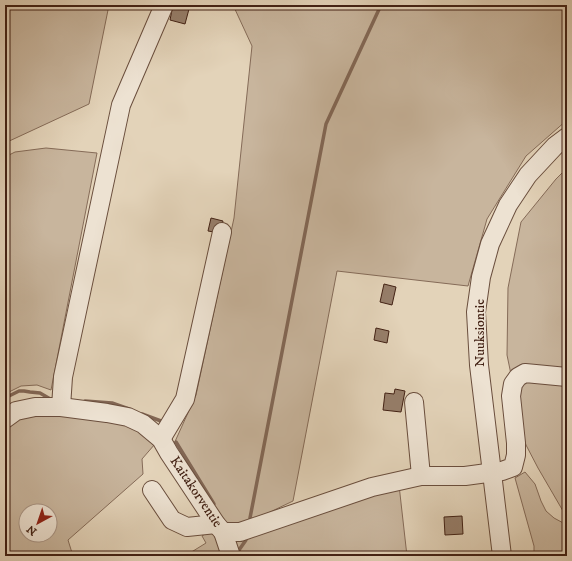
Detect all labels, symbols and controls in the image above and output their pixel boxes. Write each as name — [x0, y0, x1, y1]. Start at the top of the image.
street label: Nuuksiontie — [471, 299, 489, 367]
street label: Kaitakorventie — [166, 453, 226, 531]
north arrow — [18, 503, 58, 543]
text: N — [24, 522, 40, 538]

